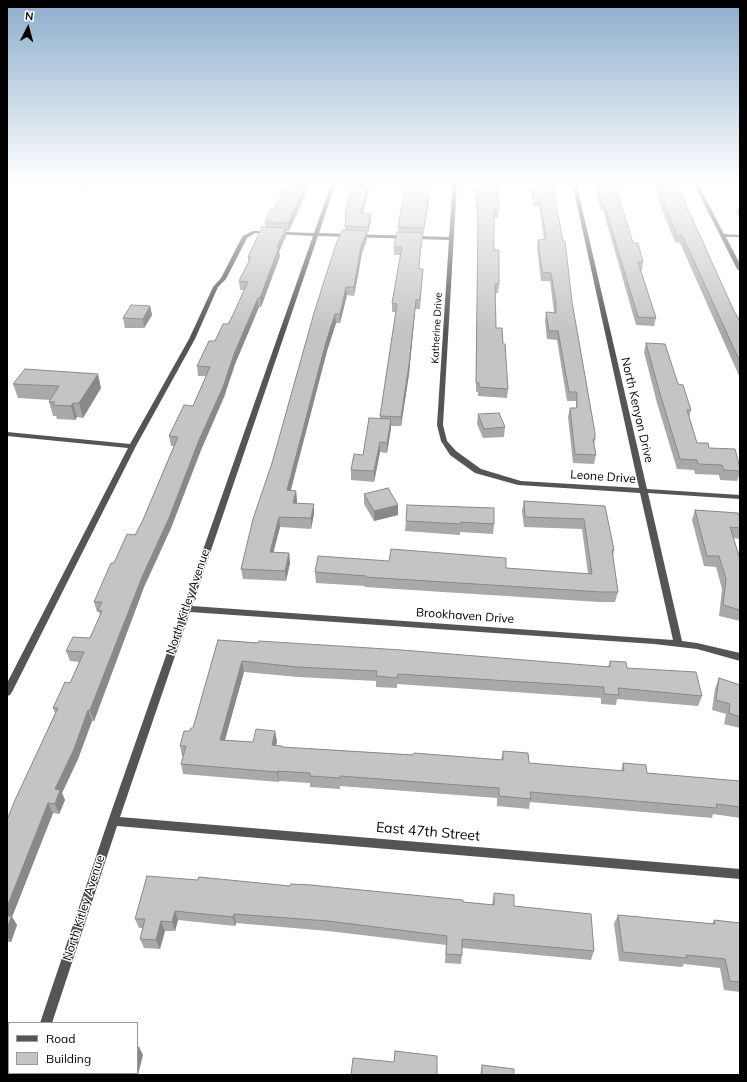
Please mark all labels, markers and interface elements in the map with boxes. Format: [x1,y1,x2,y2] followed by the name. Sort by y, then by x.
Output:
[8,8,48,48] north arrow
[24,9,34,23] text: N
[429,292,445,364] street label: Katherine Drive
[618,356,656,464] street label: North Kenyon Drive
[570,468,636,486] street label: Leone Drive
[163,548,213,656] street label: North Kitley Avenue
[415,605,515,627] street label: Brookhaven Drive
[375,819,481,845] street label: East 47th Street
[60,853,108,963] street label: North Kitley Avenue
[8,1022,138,1074] legend
[46,1031,75,1046] text: Road
[46,1051,91,1066] text: Building

